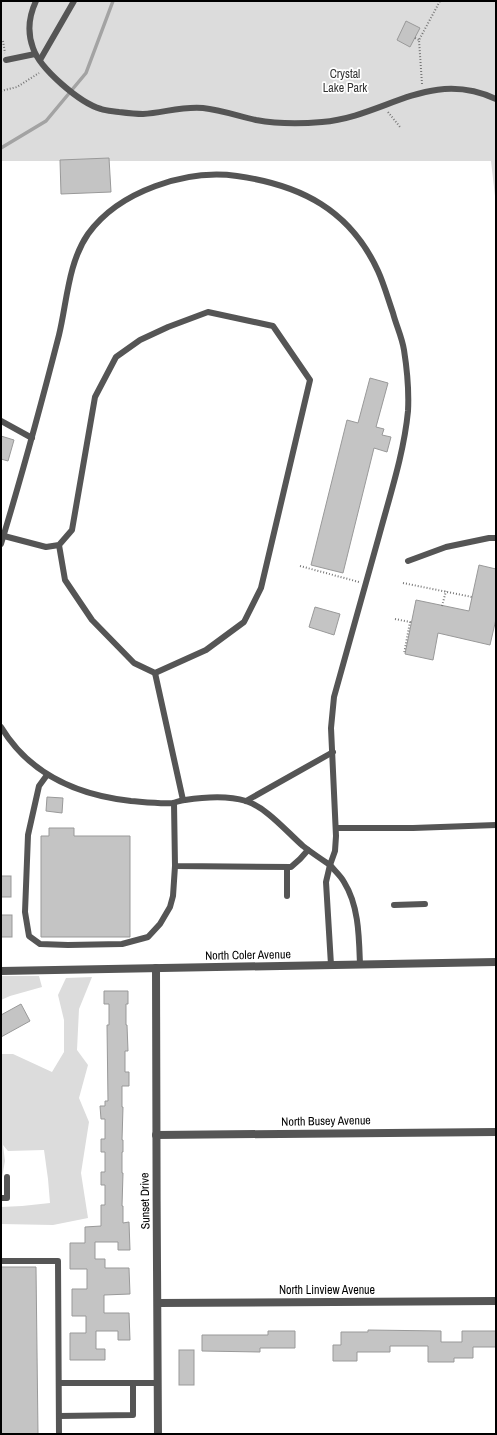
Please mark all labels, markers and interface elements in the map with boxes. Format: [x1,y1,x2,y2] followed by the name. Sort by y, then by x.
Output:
[323,66,367,96] park label: Crystal Lake Park
[205,946,291,964] street label: North Coler Avenue
[281,1112,371,1130] street label: North Busey Avenue
[137,1172,153,1230] street label: Sunset Drive
[279,1282,375,1298] street label: North Linview Avenue

